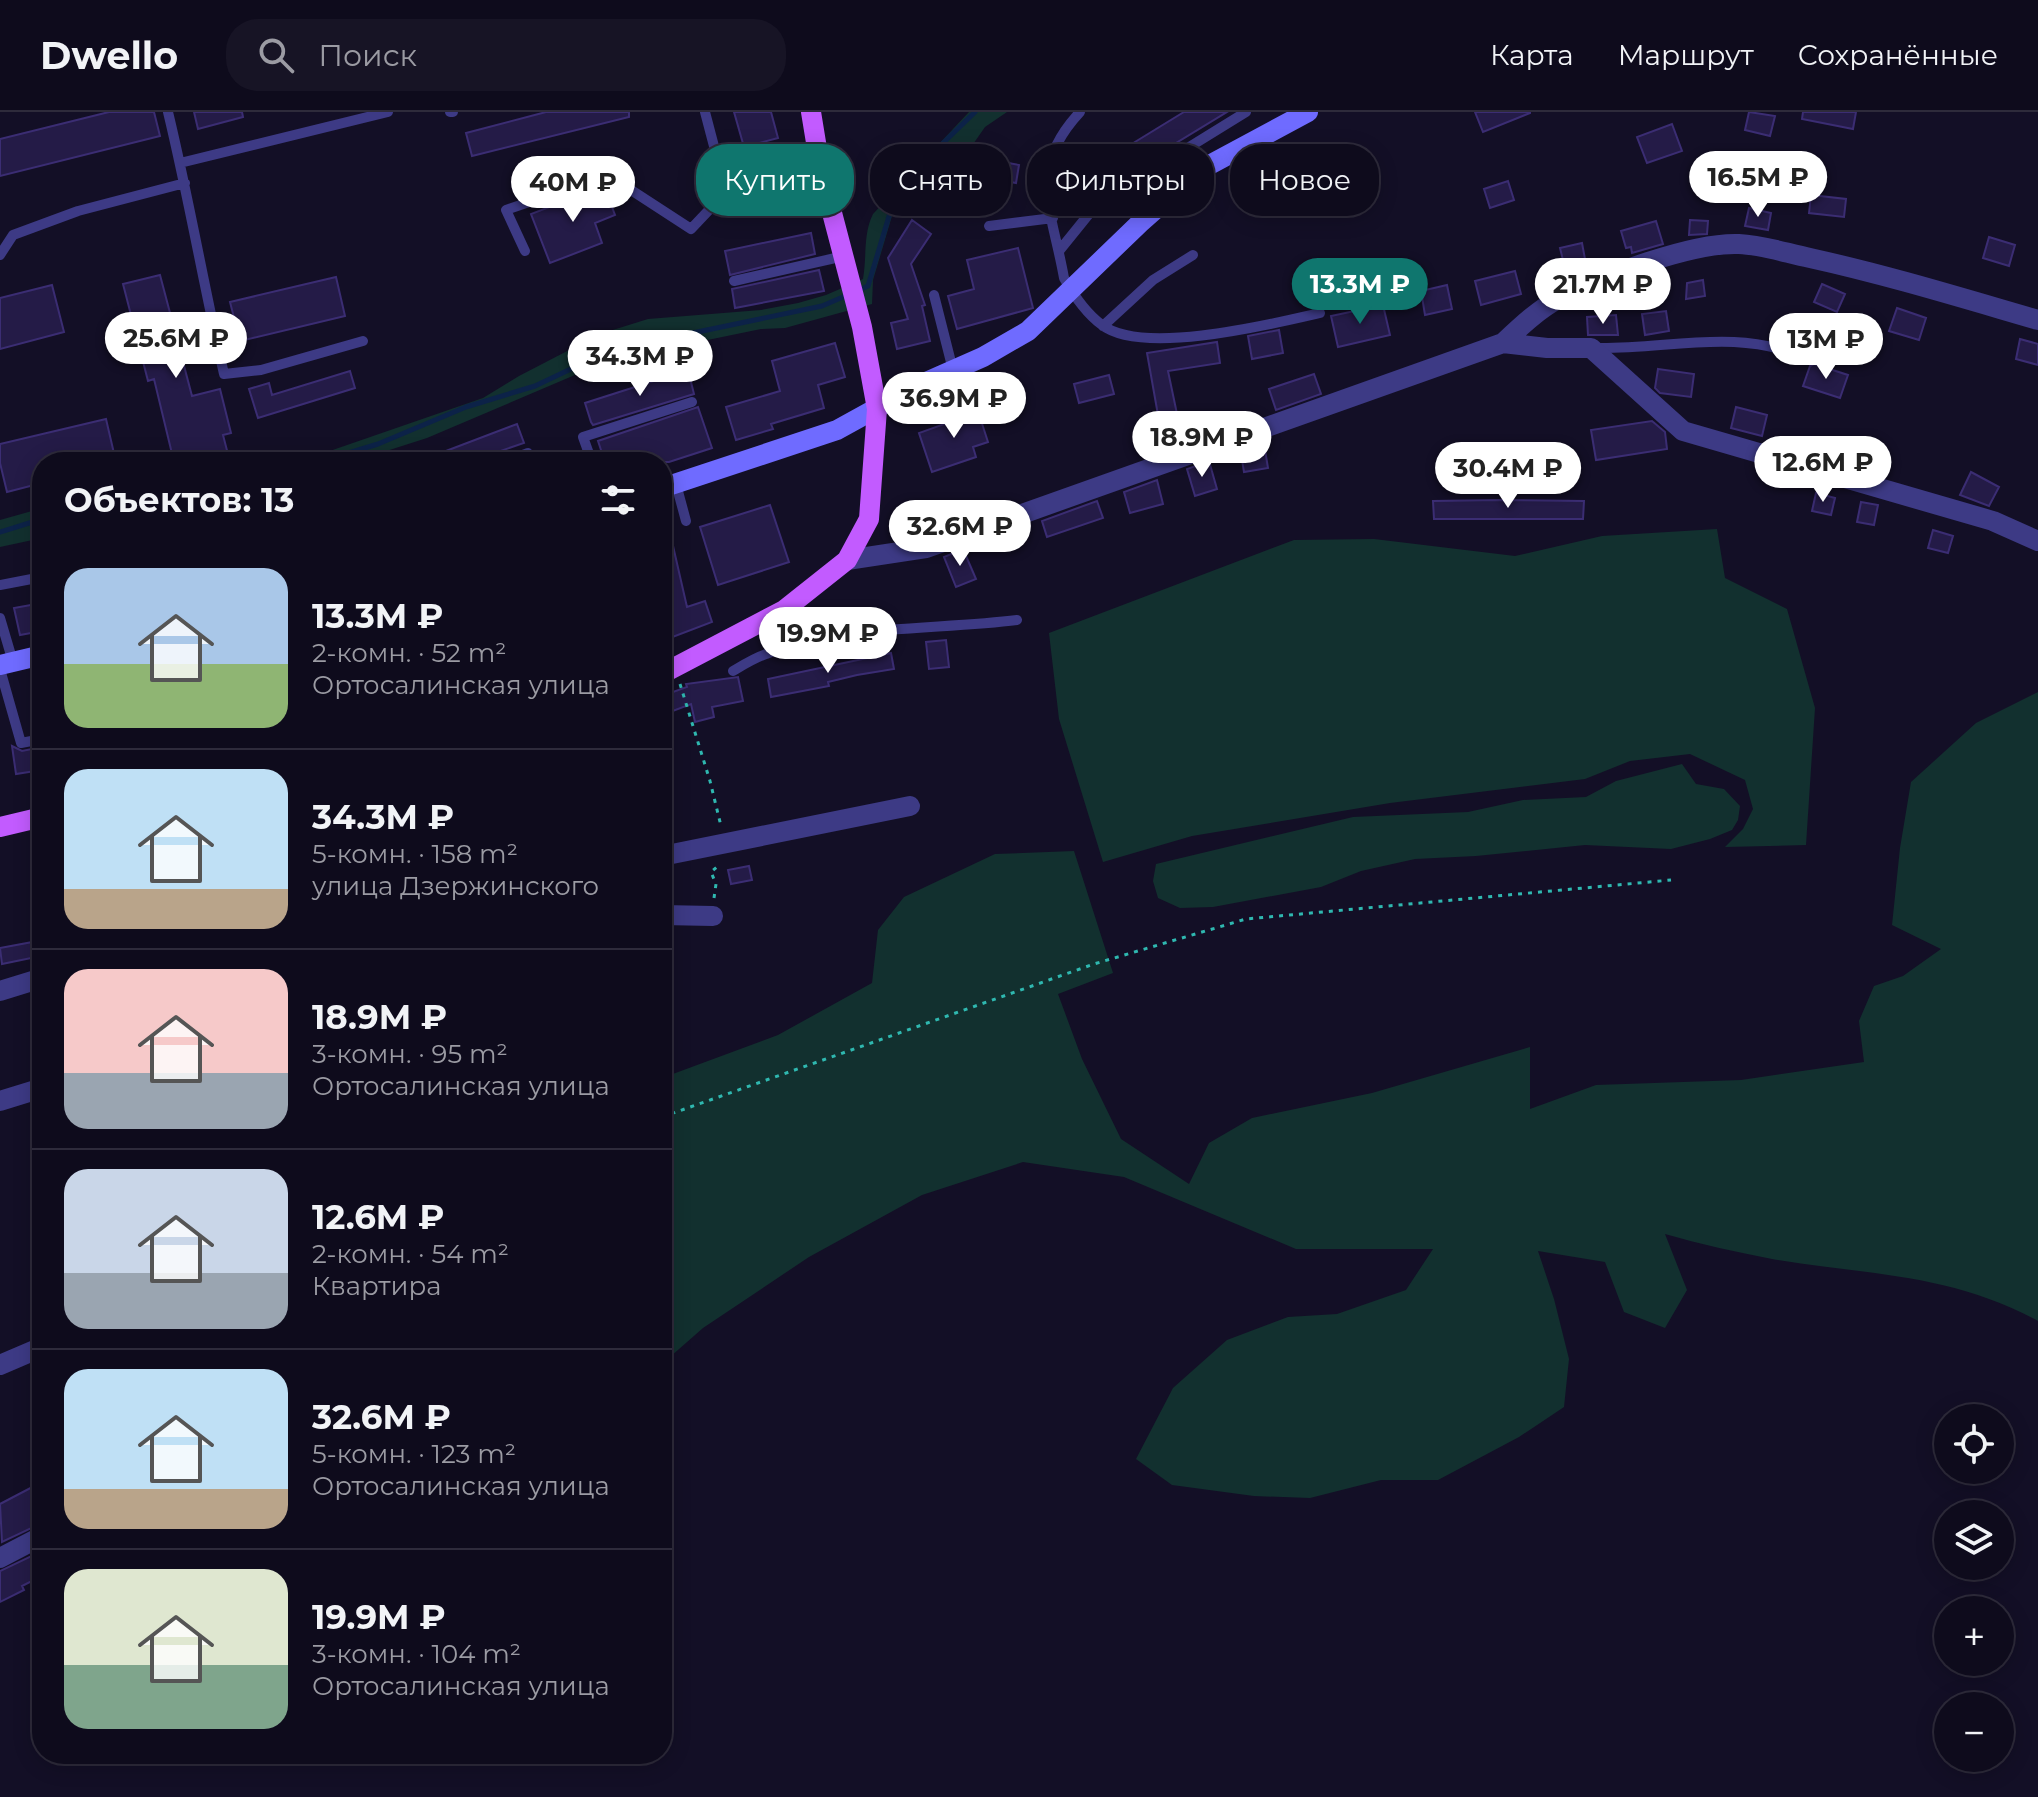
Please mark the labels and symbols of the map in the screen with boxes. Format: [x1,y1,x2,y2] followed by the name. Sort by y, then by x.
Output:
[1684,151,1832,219] pin: 16.5M ₽
[517,156,629,224] pin: 40M ₽
[1286,258,1434,326] pin: 13.3M ₽
[1529,258,1677,326] pin: 21.7M ₽
[102,312,250,380] pin: 25.6M ₽
[1770,313,1882,381] pin: 13M ₽
[566,330,714,398] pin: 34.3M ₽
[880,372,1028,440] pin: 36.9M ₽
[1128,411,1276,479] pin: 18.9M ₽
[1749,436,1897,504] pin: 12.6M ₽
[1434,442,1582,510] pin: 30.4M ₽
[886,500,1034,568] pin: 32.6M ₽
[754,607,902,675] pin: 19.9M ₽

